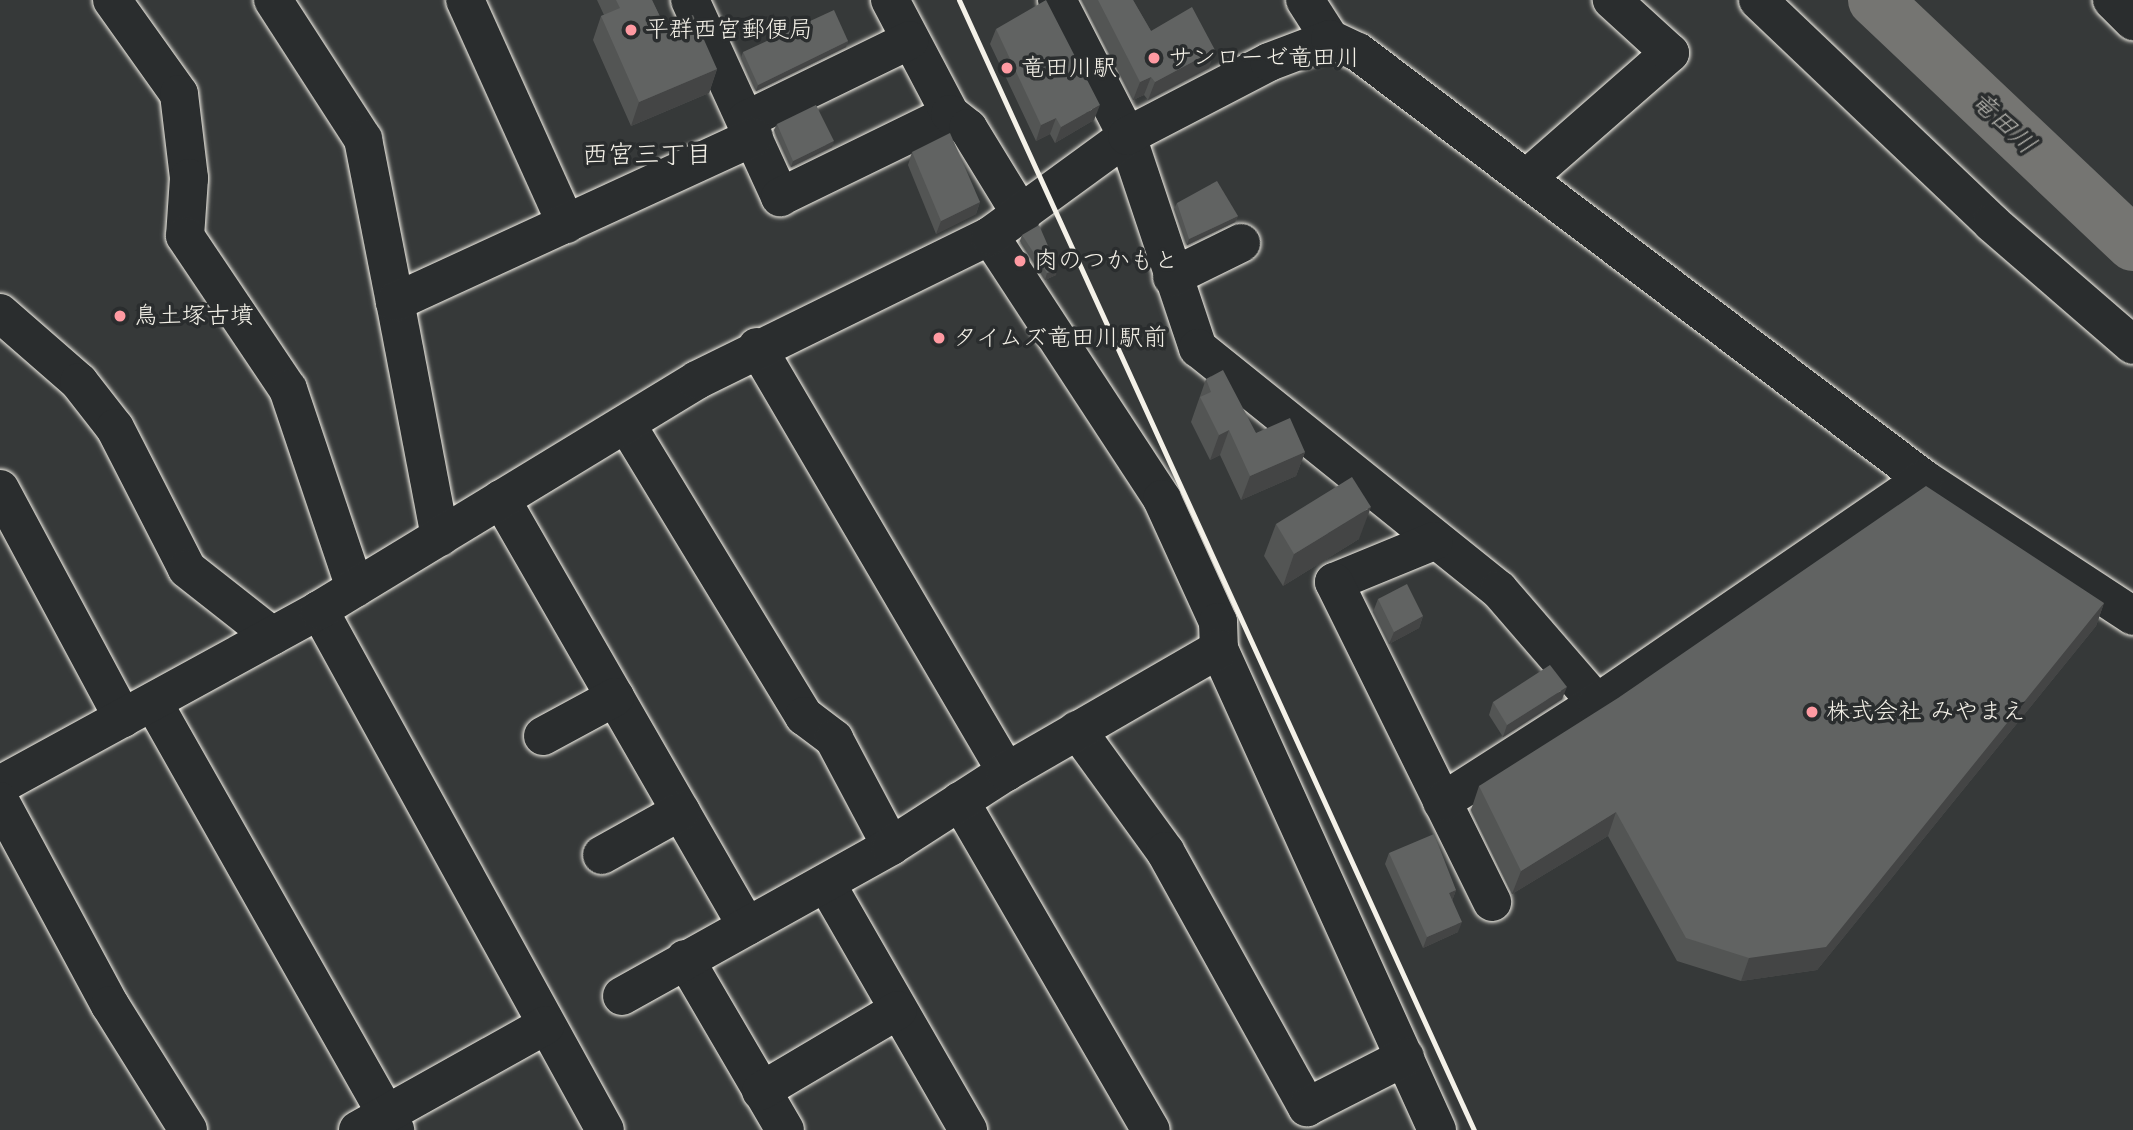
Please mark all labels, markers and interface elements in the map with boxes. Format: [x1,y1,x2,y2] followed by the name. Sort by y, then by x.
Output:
[645,16,813,44] place label: 平群西宮郵便局
[623,22,639,38] marker: 平群西宮郵便局
[1168,44,1360,72] place label: サンローゼ竜田川
[1146,50,1162,66] marker: サンローゼ竜田川
[1021,54,1117,82] place label: 竜田川駅
[999,60,1015,76] marker: 竜田川駅
[1965,84,2043,160] water label: 竜田川
[582,138,712,170] district label: 西宮三丁目
[1034,247,1178,275] place label: 肉のつかもと
[1012,253,1028,269] marker: 肉のつかもと
[134,302,254,330] place label: 鳥土塚古墳
[112,308,128,324] marker: 鳥土塚古墳
[953,324,1169,352] place label: タイムズ竜田川駅前
[931,330,947,346] marker: タイムズ竜田川駅前
[1826,698,2026,726] place label: 株式会社 みやまえ
[1804,704,1820,720] marker: 株式会社 みやまえ

